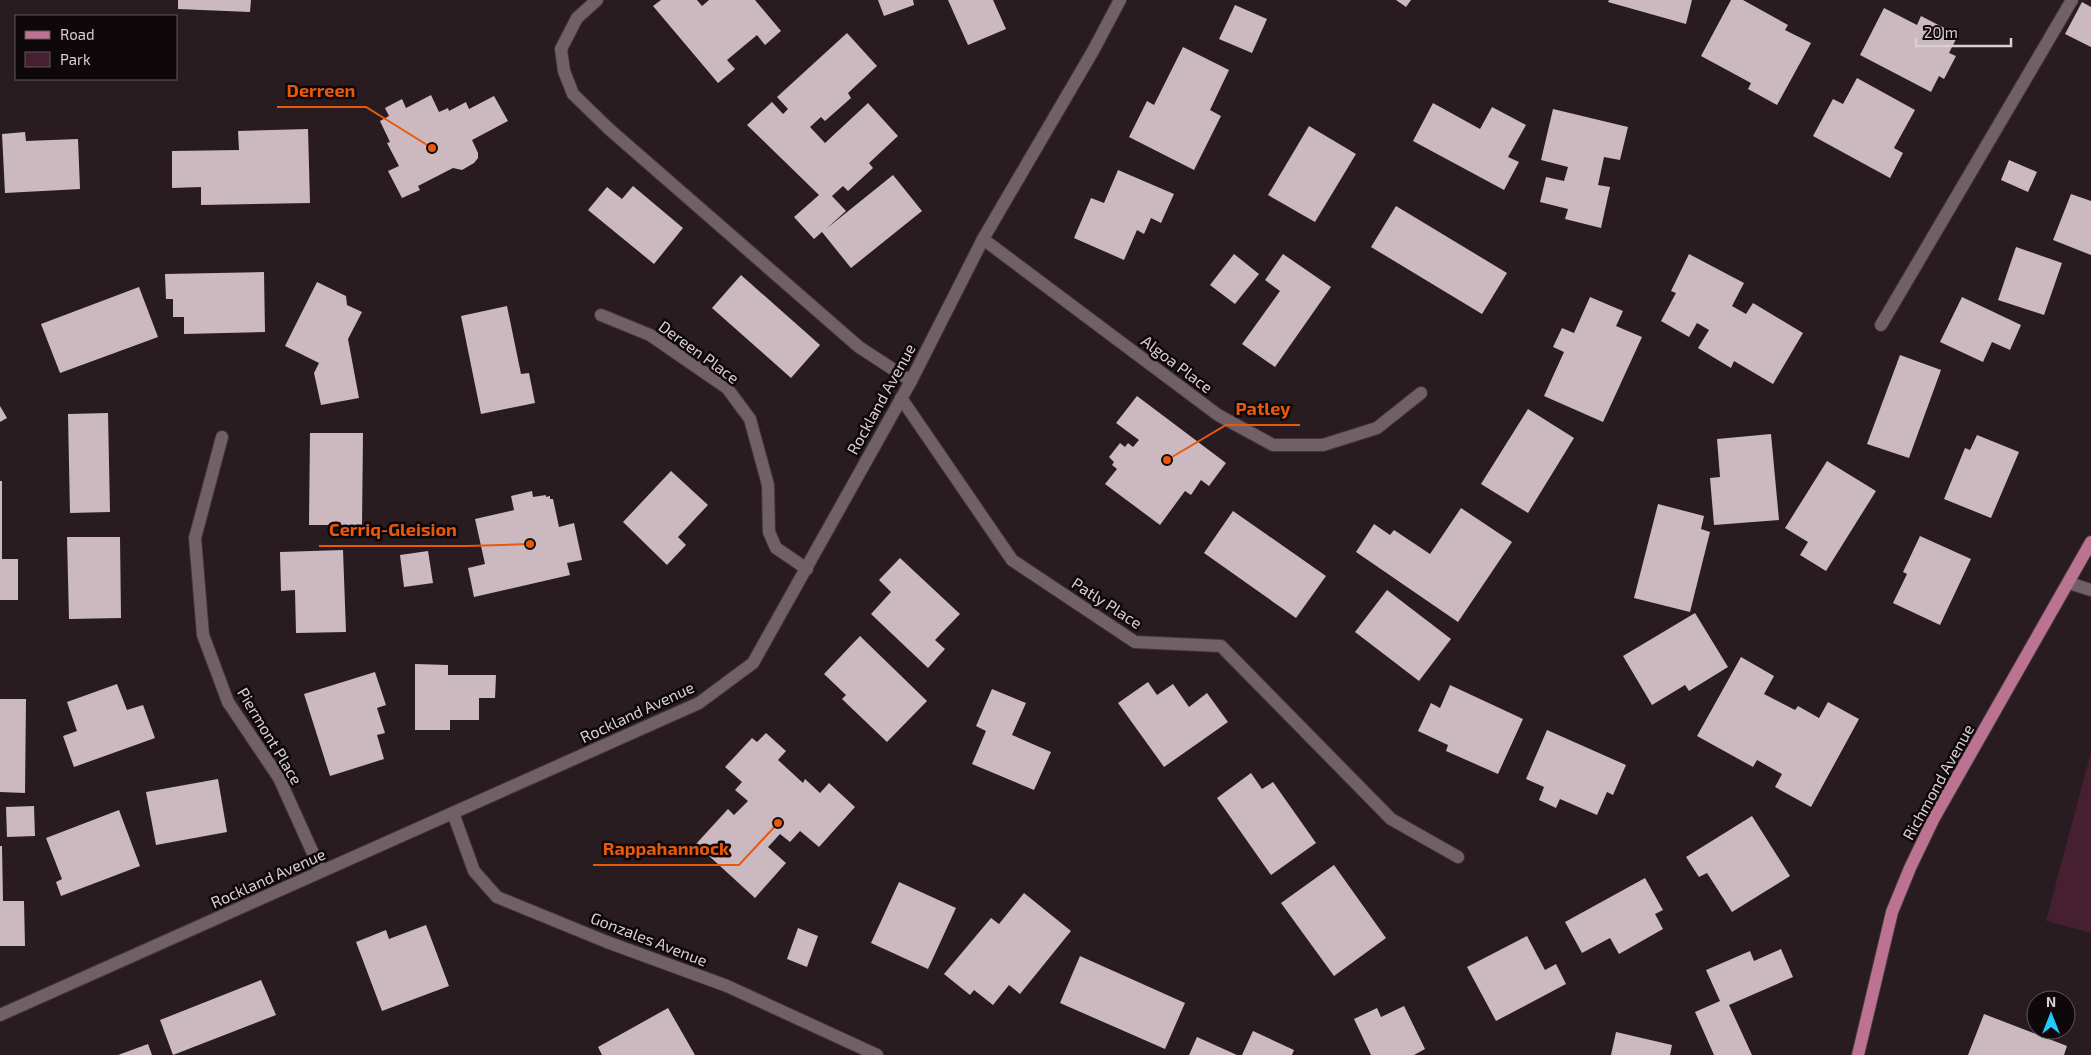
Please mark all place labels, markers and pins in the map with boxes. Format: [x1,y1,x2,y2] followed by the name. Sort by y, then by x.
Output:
[277,74,366,107] callout: Derreen
[1226,392,1300,425] callout: Patley
[319,513,467,546] callout: Cerriq-Gleision
[593,832,739,865] callout: Rappahannock

